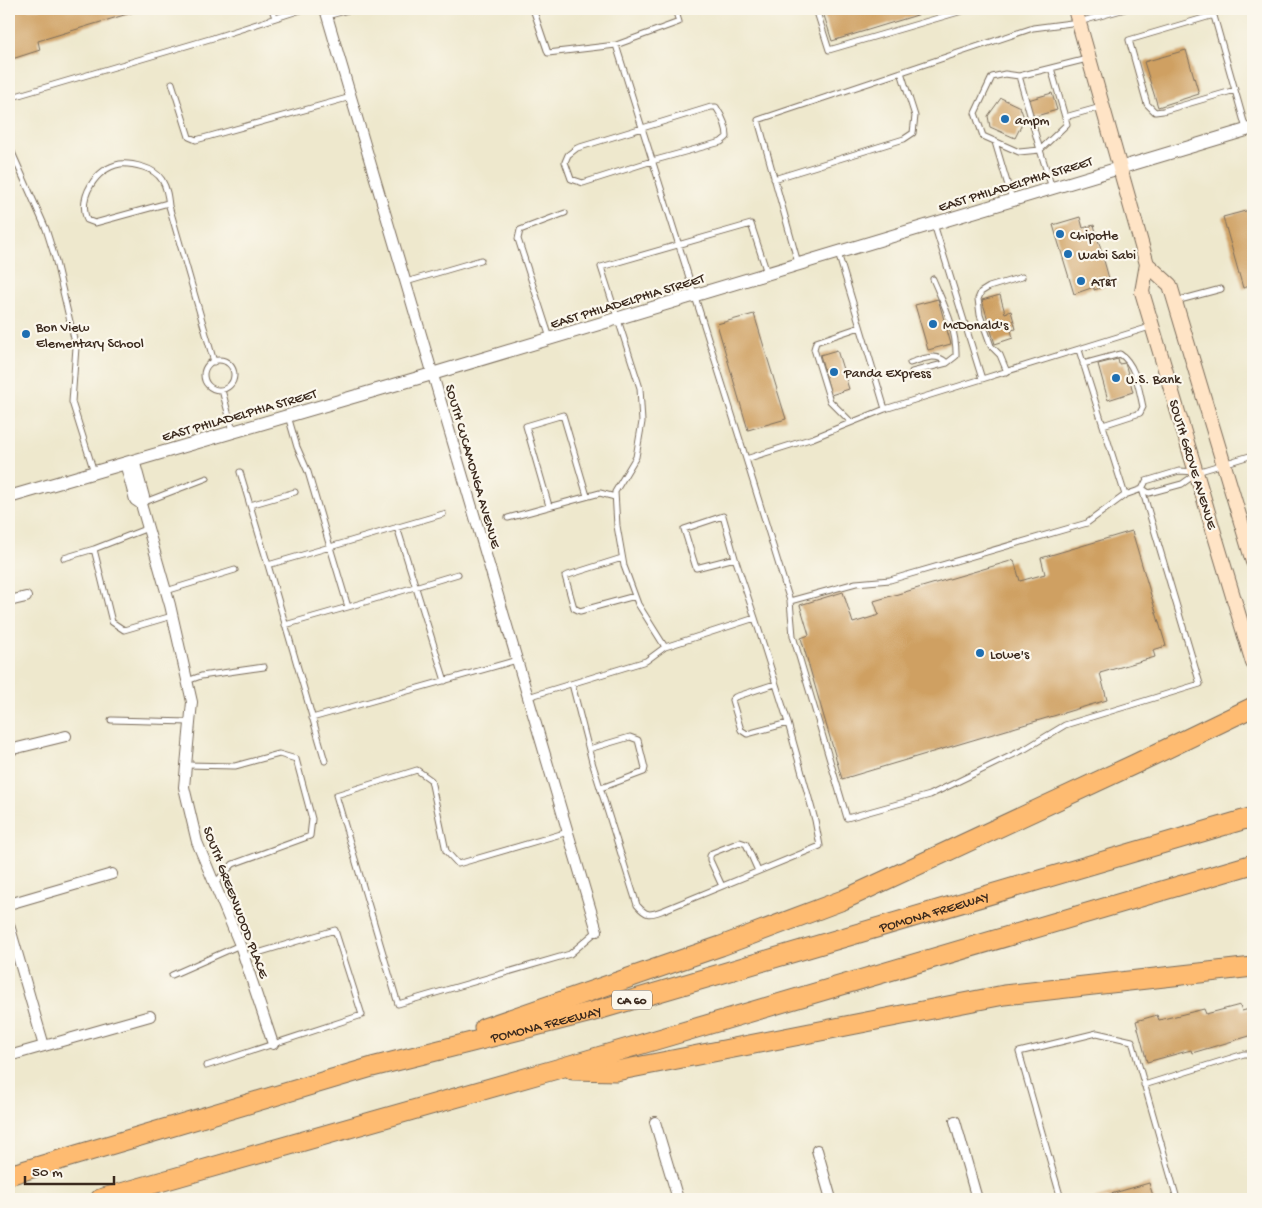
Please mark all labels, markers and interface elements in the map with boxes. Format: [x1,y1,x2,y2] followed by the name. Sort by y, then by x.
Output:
[999,113,1011,125] marker: ampm
[1015,113,1050,130] place label: ampm
[937,154,1095,217] street label: EAST PHILADELPHIA STREET
[1054,228,1066,240] marker: Chipotle
[1070,228,1119,245] place label: Chipotle
[1062,248,1074,260] marker: Wabi Sabi
[1078,248,1136,265] place label: Wabi Sabi
[549,271,707,334] street label: EAST PHILADELPHIA STREET
[1075,275,1087,287] marker: AT&T
[1091,275,1117,292] place label: AT&T
[927,318,939,330] marker: McDonald's
[943,318,1009,335] place label: McDonald's
[35,320,144,353] place label: Bon View Elementary School
[20,328,32,340] marker: Bon View Elementary School
[828,366,840,378] marker: Panda Express
[843,366,932,383] place label: Panda Express
[1110,372,1122,384] marker: U.S. Bank
[1126,372,1182,389] place label: U.S. Bank
[440,383,503,552] street label: SOUTH CUCAMONGA AVENUE
[160,386,320,447] street label: EAST PHILADELPHIA STREET
[1164,398,1220,533] street label: SOUTH GROVE AVENUE
[974,647,986,659] marker: Lowe's
[990,647,1030,664] place label: Lowe's
[198,825,272,982] street label: SOUTH GREENWOOD PLACE
[877,889,992,938] street label: POMONA FREEWAY
[612,990,652,1010] road number: CA 60
[488,1003,604,1048] street label: POMONA FREEWAY
[25,1153,114,1185] scale bar
[32,1164,63,1182] text: 50 m

